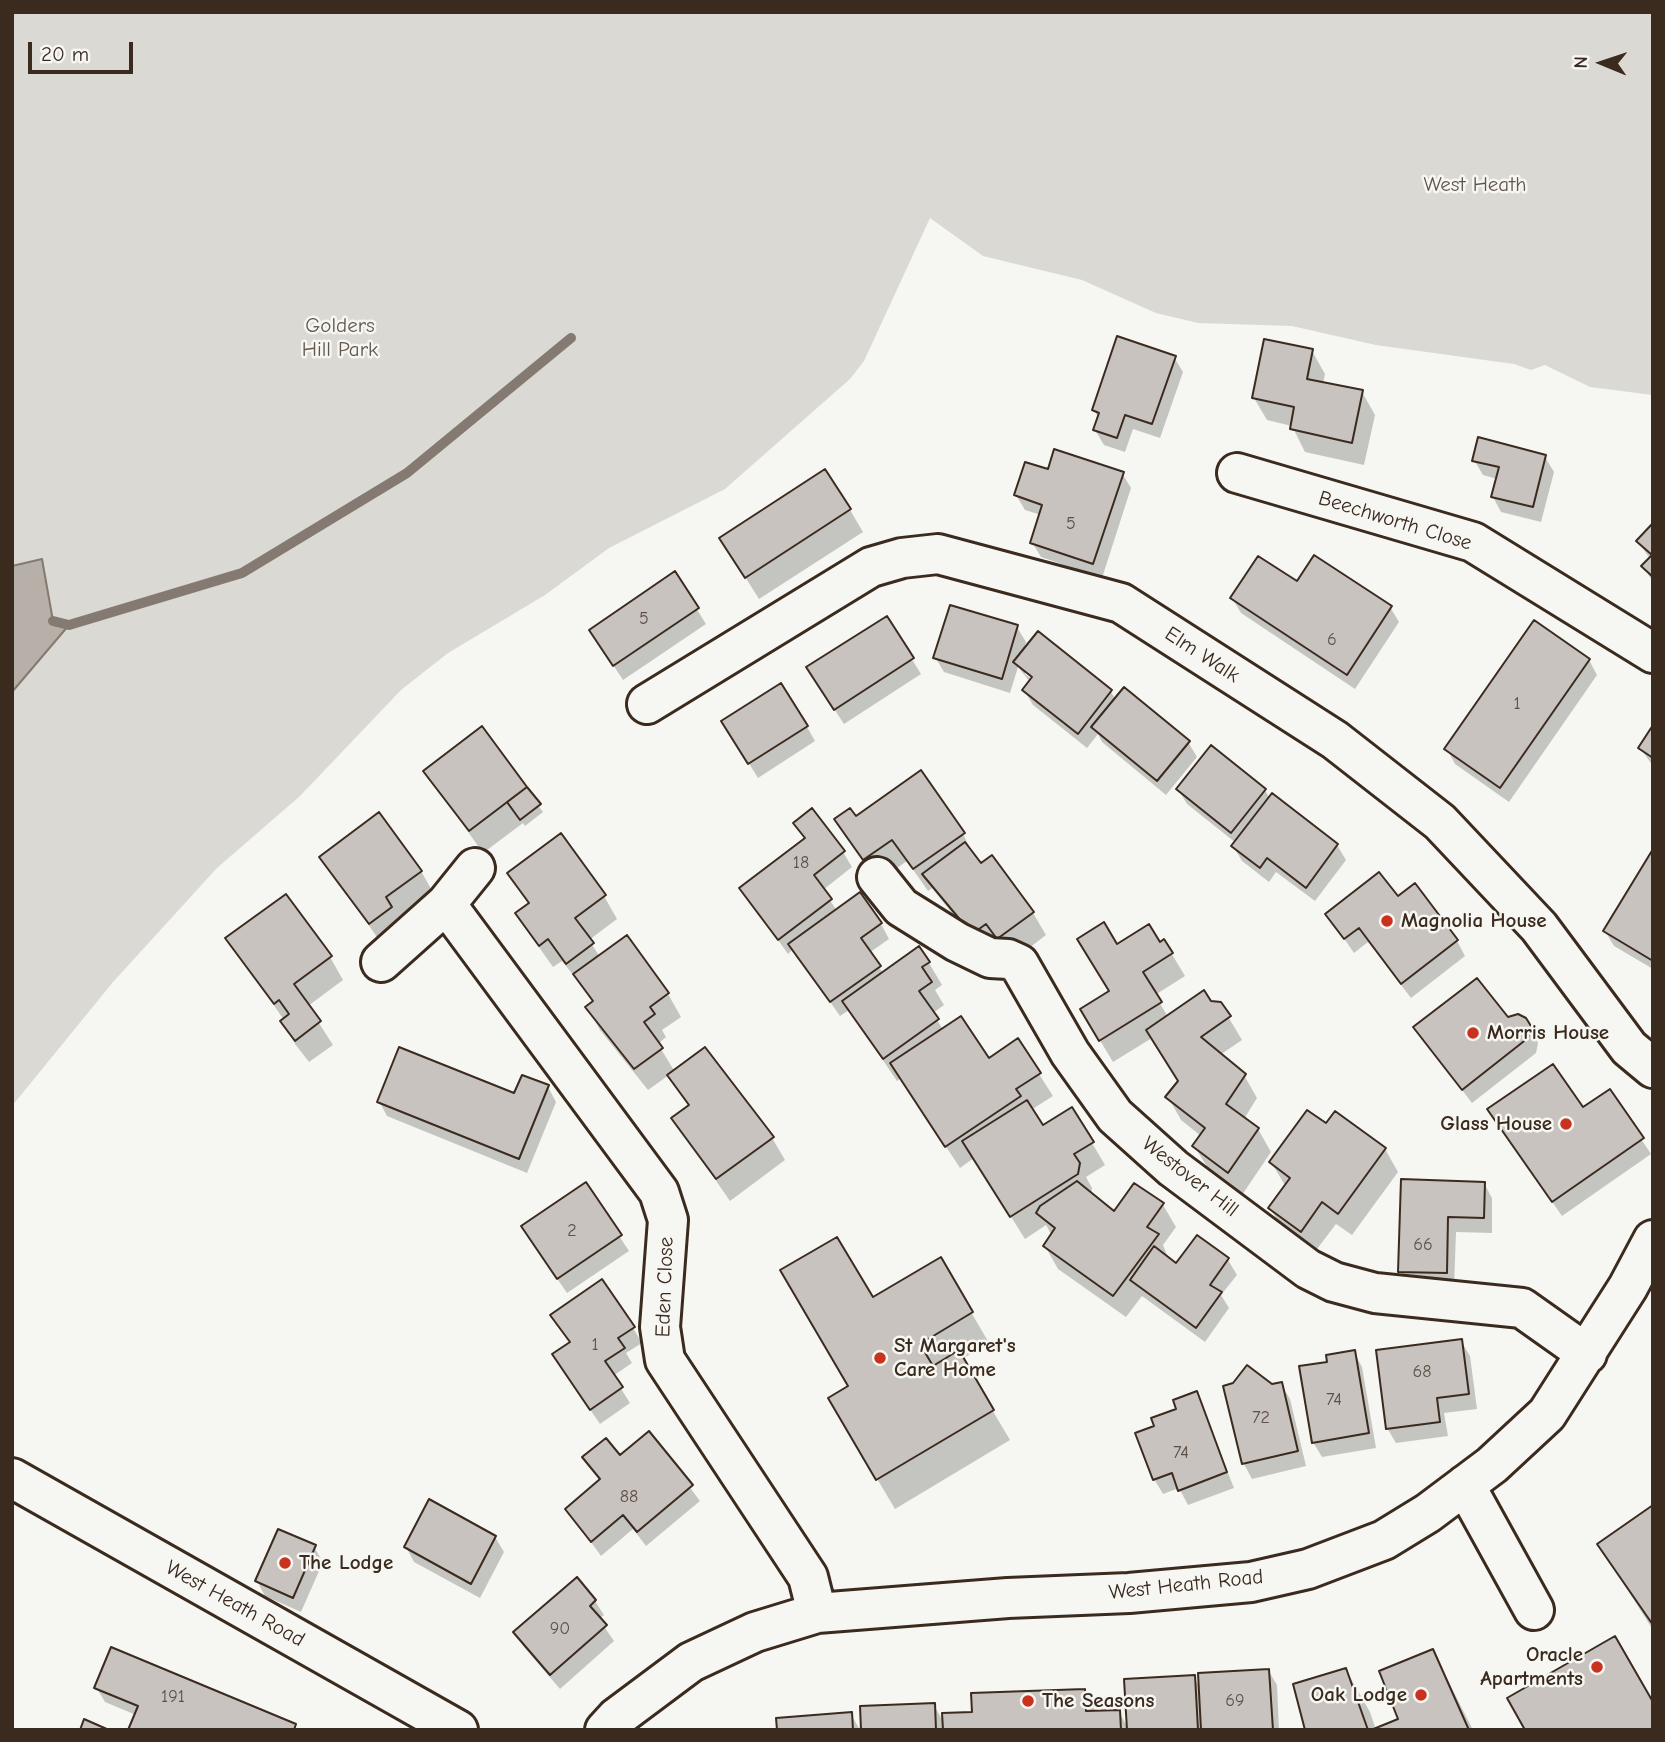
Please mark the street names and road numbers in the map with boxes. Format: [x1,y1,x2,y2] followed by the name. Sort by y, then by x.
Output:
[1315,486,1475,556] street label: Beechworth Close
[1160,622,1244,688] street label: Elm Walk
[1137,1131,1243,1223] street label: Westover Hill
[651,1236,679,1338] street label: Eden Close
[161,1555,309,1653] street label: West Heath Road
[1108,1564,1264,1606] street label: West Heath Road

